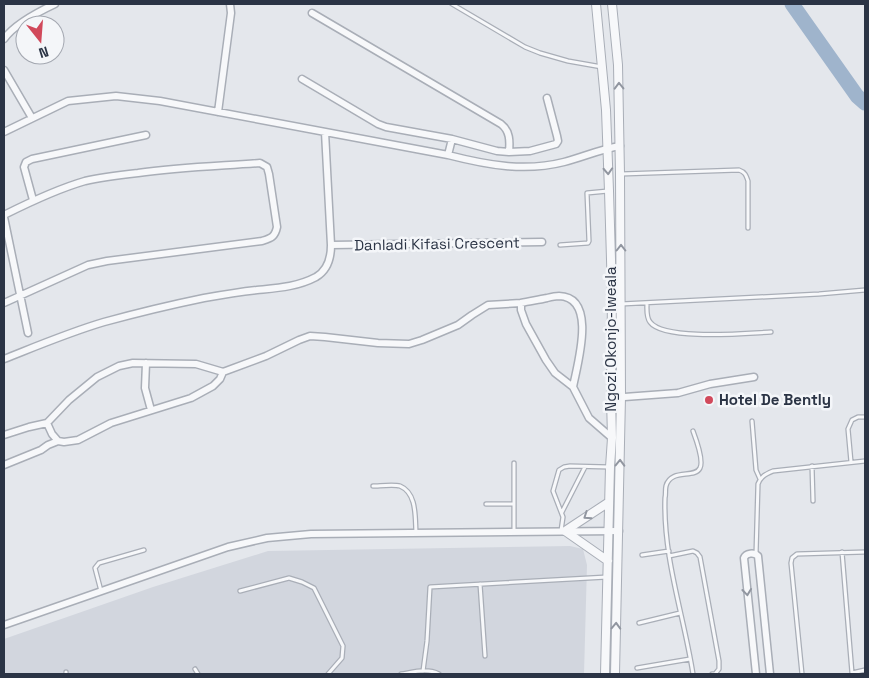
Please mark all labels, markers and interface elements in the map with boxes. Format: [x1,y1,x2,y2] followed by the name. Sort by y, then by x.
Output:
[15,15,65,65] north arrow
[37,42,51,62] text: N
[614,81,624,89] one-way arrow
[603,168,614,176] one-way arrow
[354,233,520,254] street label: Danladi Kifasi Crescent
[616,244,626,252] one-way arrow
[601,266,620,412] street label: Ngozi Okonjo-Iweala
[719,390,831,409] place label: Hotel De Bently
[703,394,715,406] marker: Hotel De Bently
[615,459,625,466] one-way arrow
[583,510,593,519] one-way arrow
[741,588,752,596] one-way arrow
[611,621,622,629] one-way arrow

